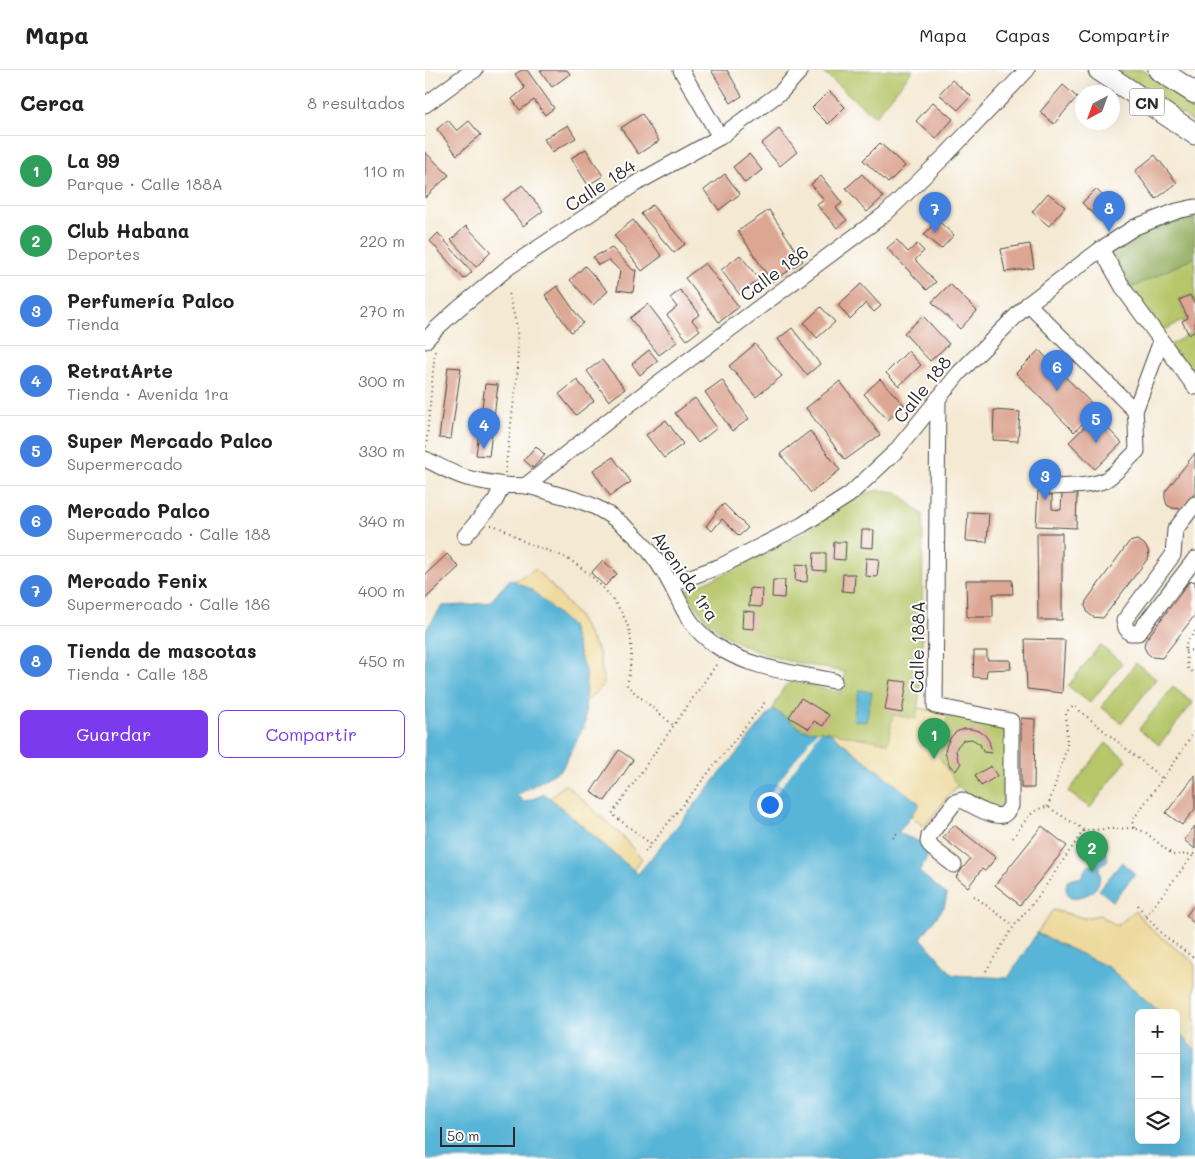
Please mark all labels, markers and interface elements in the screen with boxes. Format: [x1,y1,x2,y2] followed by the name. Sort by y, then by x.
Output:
[25,19,89,50] text: Mapa
[919,23,967,47] text: Mapa
[995,23,1050,47] text: Capas
[1078,23,1170,47] text: Compartir
[1075,85,1120,130] north arrow
[1129,88,1165,116] road number: CN
[20,89,85,116] text: Cerca
[307,92,405,113] text: 8 resultados
[67,148,119,173] text: La 99
[560,153,640,217] street label: Calle 184
[32,160,40,181] text: 1
[363,160,405,181] text: 110 m
[67,173,223,194] text: Parque · Calle 188A
[1093,191,1125,232] pin: 8
[919,192,951,233] pin: 7
[67,218,189,243] text: Club Habana
[32,230,40,251] text: 2
[359,230,405,251] text: 220 m
[735,239,813,307] street label: Calle 186
[67,243,140,264] text: Deportes
[67,288,234,313] text: Perfumería Palco
[31,300,41,321] text: 3
[359,300,405,321] text: 270 m
[67,313,120,334] text: Tienda
[888,350,957,428] street label: Calle 188
[1041,350,1073,391] pin: 6
[67,358,173,383] text: RetratArte
[31,370,41,391] text: 4
[358,370,405,391] text: 300 m
[67,383,229,404] text: Tienda · Avenida 1ra
[1080,402,1112,443] pin: 5
[468,408,500,449] pin: 4
[67,428,273,453] text: Super Mercado Palco
[31,440,41,461] text: 5
[359,440,405,461] text: 330 m
[67,453,182,474] text: Supermercado
[1029,459,1061,500] pin: 3
[67,498,210,523] text: Mercado Palco
[31,510,41,531] text: 6
[358,510,405,531] text: 340 m
[67,523,270,544] text: Supermercado · Calle 188
[647,526,725,626] street label: Avenida 1ra
[67,568,208,593] text: Mercado Fenix
[32,580,40,601] text: 7
[358,580,405,601] text: 400 m
[67,593,270,614] text: Supermercado · Calle 186
[904,601,930,693] street label: Calle 188A
[67,638,257,663] text: Tienda de mascotas
[31,650,41,671] text: 8
[359,650,405,671] text: 450 m
[67,663,208,684] text: Tienda · Calle 188
[20,710,208,758] button: Guardar
[218,710,405,758] button: Compartir
[918,718,950,759] pin: 1
[757,792,783,818] your location
[1076,831,1108,872] pin: 2
[1135,1009,1180,1144] map controls
[1135,1009,1180,1054] button: +
[1135,1054,1180,1099] button: −
[1135,1099,1180,1144] button: layers
[440,1124,515,1147] scale bar
[447,1126,479,1145] text: 50 m

